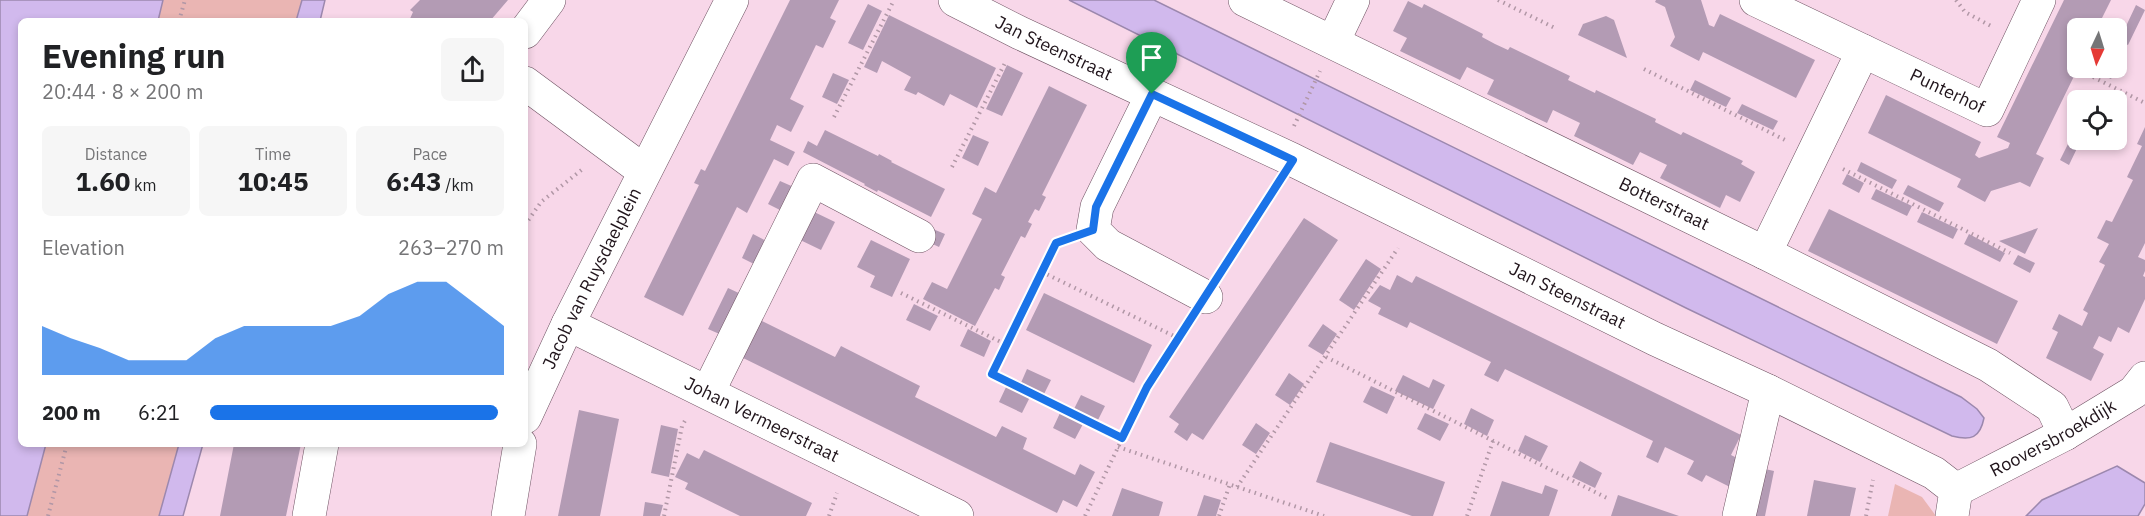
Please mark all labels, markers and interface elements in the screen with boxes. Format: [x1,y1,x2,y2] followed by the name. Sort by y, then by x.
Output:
[991,10,1116,85] street label: Jan Steenstraat
[2067,18,2127,78] north arrow
[2067,18,2127,150] map controls
[1126,32,1177,94] pin
[42,34,226,77] text: Evening run
[441,38,504,101] button: share
[1135,41,1168,74] icon: arrive
[1906,63,1989,118] street label: Punterhof
[42,78,203,105] text: 20:44 · 8 × 200 m
[2067,90,2127,150] button: locate
[85,144,147,164] text: Distance
[255,144,291,164] text: Time
[413,144,447,164] text: Pace
[75,164,130,198] text: 1.60
[238,164,308,198] text: 10:45
[386,164,442,198] text: 6:43
[1615,172,1713,235] street label: Botterstraat
[130,175,157,195] text: km
[442,175,474,195] text: /km
[537,184,646,372] street label: Jacob van Ruysdaelplein
[42,234,125,261] text: Elevation
[398,234,504,261] text: 263–270 m
[1505,257,1630,334] street label: Jan Steenstraat
[681,371,843,467] street label: Johan Vermeerstraat
[1986,394,2120,482] street label: Rooversbroekdijk
[42,399,101,426] text: 200 m
[138,399,180,426] text: 6:21

